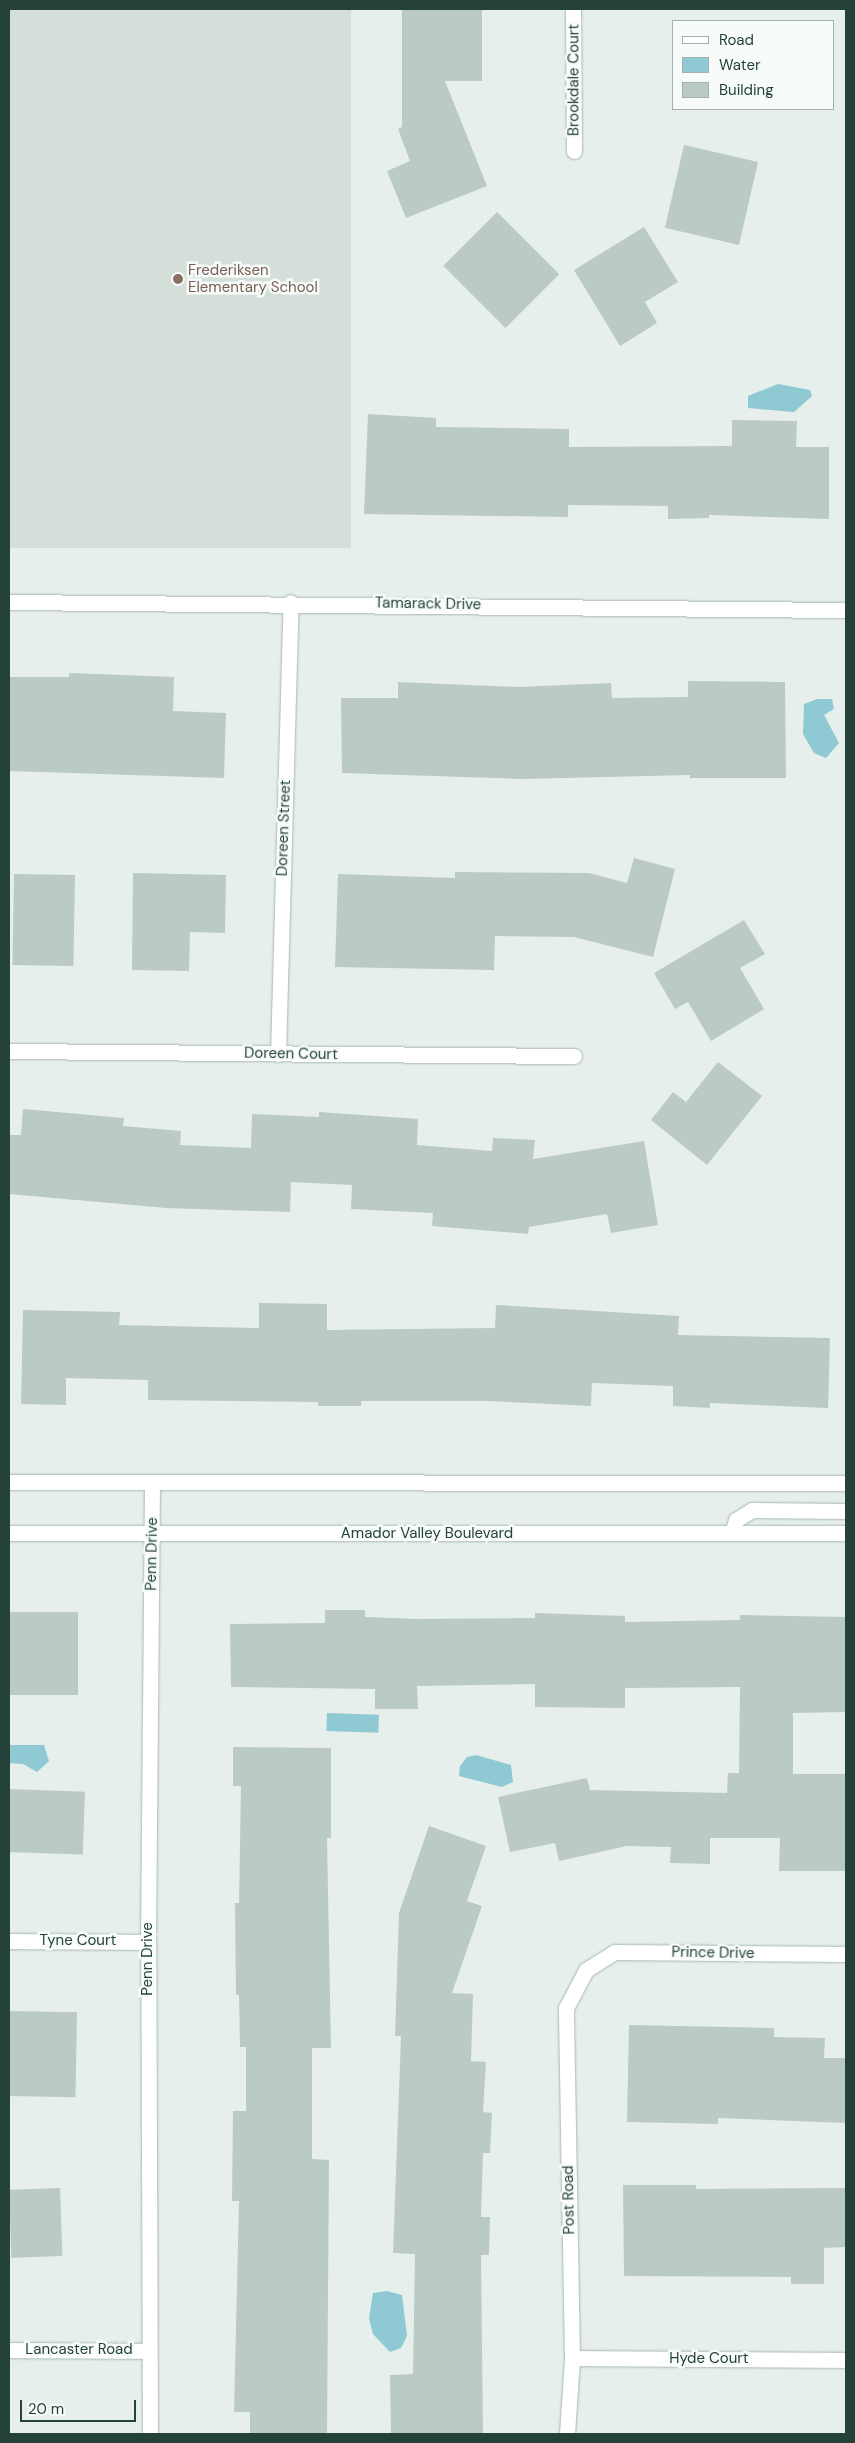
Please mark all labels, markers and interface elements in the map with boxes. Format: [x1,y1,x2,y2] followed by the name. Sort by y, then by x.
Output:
[672,20,835,110] legend
[565,24,583,136] street label: Brookdale Court
[719,30,754,50] text: Road
[719,55,760,75] text: Water
[719,80,774,100] text: Building
[188,261,318,296] place label: Frederiksen Elementary School
[172,273,184,285] marker: Frederiksen Elementary School
[375,594,481,614] street label: Tamarack Drive
[273,779,295,877] street label: Doreen Street
[244,1044,338,1064] street label: Doreen Court
[142,1517,162,1591] street label: Penn Drive
[341,1525,513,1543] street label: Amador Valley Boulevard
[139,1922,157,1996] street label: Penn Drive
[40,1932,116,1950] street label: Tyne Court
[671,1943,755,1963] street label: Prince Drive
[559,2165,579,2235] street label: Post Road
[25,2341,133,2359] street label: Lancaster Road
[669,2350,749,2368] street label: Hyde Court
[22,2390,139,2422] scale bar
[28,2399,64,2419] text: 20 m

